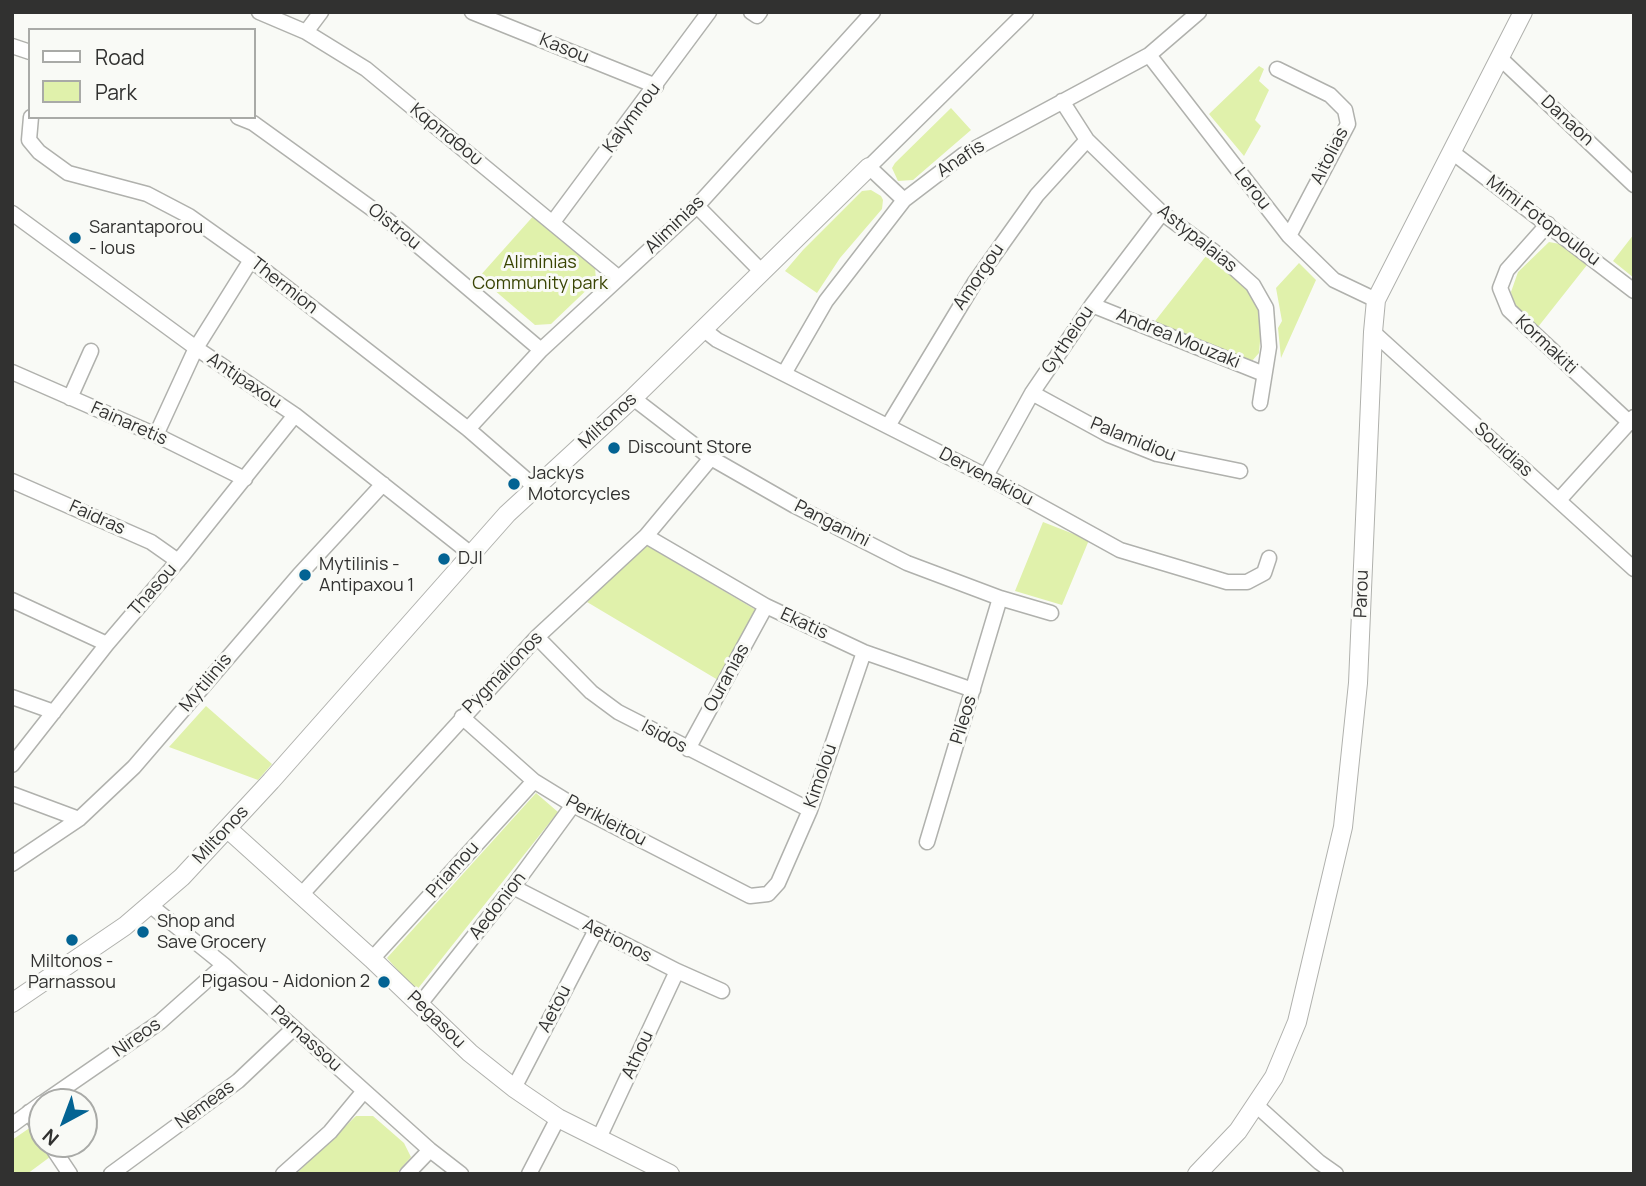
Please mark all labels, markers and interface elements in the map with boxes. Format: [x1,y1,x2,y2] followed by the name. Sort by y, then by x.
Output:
[28,28,256,119] legend
[536,29,592,69] street label: Kasou
[95,43,145,71] text: Road
[95,78,137,106] text: Park
[599,79,665,157] street label: Kalymnou
[1536,91,1598,151] street label: Danaon
[405,99,487,171] street label: Καρπαθου
[1307,124,1353,188] street label: Aitolias
[933,136,989,182] street label: Anafis
[1229,164,1275,214] street label: Lerou
[1482,171,1604,271] street label: Mimi Fotopoulou
[641,192,709,258] street label: Aliminias
[363,199,425,255] street label: Oistrou
[1153,200,1241,278] street label: Astypalaias
[89,217,203,260] place label: Sarantaporou - Ious
[67,230,83,246] marker: Sarantaporou - Ious
[949,240,1009,314] street label: Amorgou
[472,252,608,294] park label: Aliminias Community park
[246,253,322,319] street label: Thermion
[1038,302,1098,378] street label: Gytheiou
[1113,304,1243,374] street label: Andrea Mouzaki
[1511,311,1581,379] street label: Kormakiti
[203,348,285,414] street label: Antipaxou
[574,389,642,453] street label: Miltonos
[87,398,171,450] street label: Fainaretis
[1087,413,1179,467] street label: Palamidiou
[1469,418,1537,482] street label: Souidias
[628,437,752,459] place label: Discount Store
[606,440,622,456] marker: Discount Store
[935,443,1037,511] street label: Dervenakiou
[528,463,630,505] place label: Jackys Motorcycles
[506,476,522,492] marker: Jackys Motorcycles
[66,496,128,540] street label: Faidras
[791,496,873,552] street label: Panganini
[458,548,483,570] place label: DJI
[436,551,452,567] marker: DJI
[319,554,414,596] place label: Mytilinis - Antipaxou 1
[124,559,182,621] street label: Thasou
[297,567,313,583] marker: Mytilinis - Antipaxou 1
[1350,570,1374,618] street label: Parou
[777,604,831,644] street label: Ekatis
[459,627,547,719] street label: Pygmalionos
[700,640,754,716] street label: Ouranias
[175,649,237,717] street label: Mytilinis
[946,693,982,747] street label: Pileos
[638,716,690,758] street label: Isidos
[800,741,842,811] street label: Kimolou
[562,791,650,851] street label: Perikleitou
[189,801,253,869] street label: Miltonos
[422,837,484,903] street label: Priamou
[465,868,531,944] street label: Aedonion
[157,911,266,954] place label: Shop and Save Grocery
[579,914,655,968] street label: Aetionos
[135,924,151,940] marker: Shop and Save Grocery
[64,932,80,948] marker: Miltonos - Parnassou
[28,951,116,993] place label: Miltonos - Parnassou
[202,971,370,993] place label: Pigasou - Aidonion 2
[376,974,392,990] marker: Pigasou - Aidonion 2
[534,982,576,1036] street label: Aetou
[402,987,470,1053] street label: Pegasou
[266,1002,346,1076] street label: Parnassou
[109,1014,165,1062] street label: Nireos
[618,1028,658,1082] street label: Athou
[171,1076,239,1134] street label: Nemeas
[28,1088,98,1158] north arrow
[37,1123,64,1152] text: N

